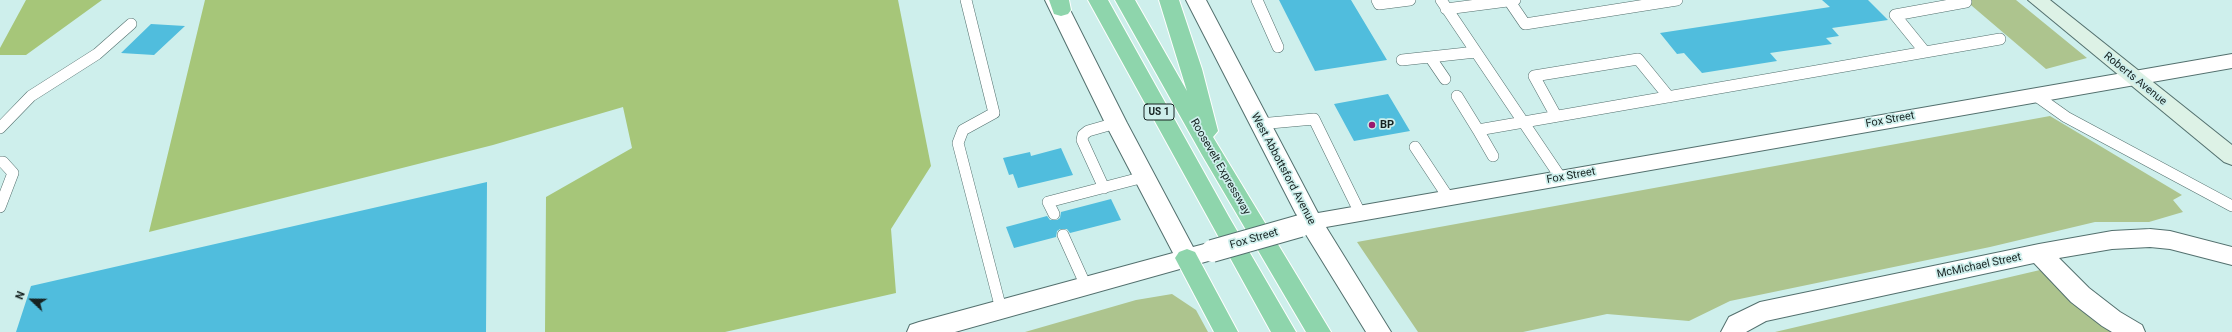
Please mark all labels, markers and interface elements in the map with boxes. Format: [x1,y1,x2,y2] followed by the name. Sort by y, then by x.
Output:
[2101,50,2169,108] street label: Roberts Avenue
[1144,104,1174,120] road number: US 1
[1865,109,1915,131] street label: Fox Street
[1248,111,1318,227] street label: West Abbottsford Avenue
[1187,117,1253,217] street label: Roosevelt Expressway
[1380,118,1394,132] place label: BP
[1367,120,1377,130] marker: BP
[1546,165,1596,187] street label: Fox Street
[1228,226,1280,252] street label: Fox Street
[1936,251,2022,281] street label: McMichael Street
[12,280,52,320] north arrow
[13,289,28,301] text: N

